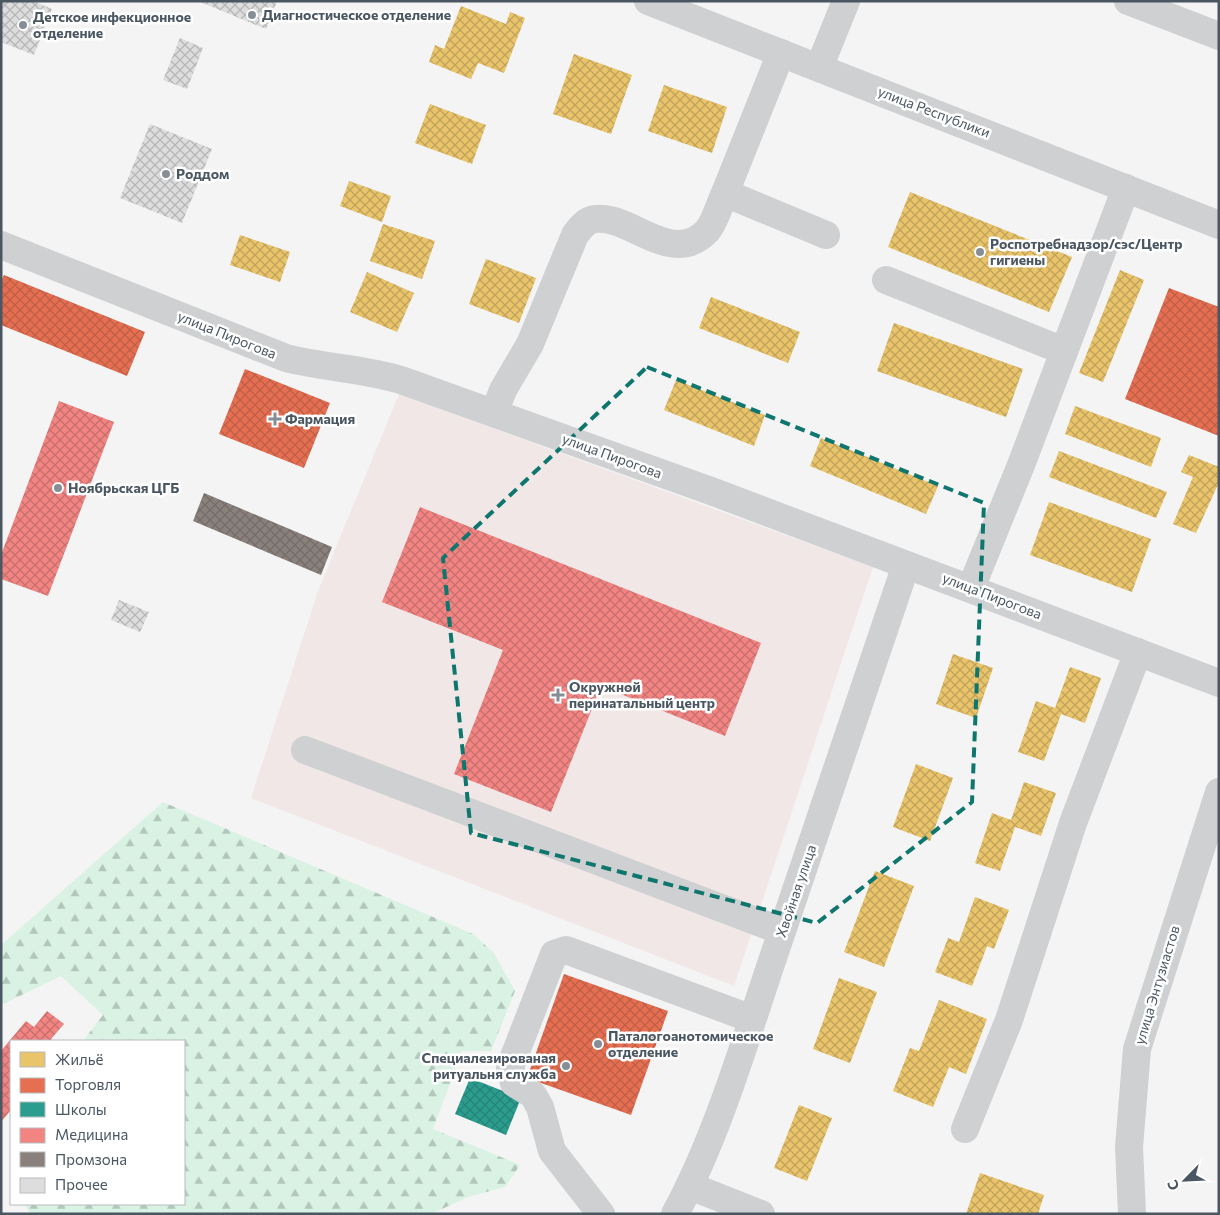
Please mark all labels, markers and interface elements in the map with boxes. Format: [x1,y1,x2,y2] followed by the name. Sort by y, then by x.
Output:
[262,6,451,23] place label: Диагностическое отделение
[33,8,191,41] place label: Детское инфекционное отделение
[246,9,258,21] marker: Диагностическое отделение
[17,19,29,31] marker: Детское инфекционное отделение
[876,82,993,141] street label: улица Республики
[176,165,229,182] place label: Роддом
[160,168,172,180] marker: Роддом
[990,235,1182,268] place label: Роспотребнадзор/сэс/Центр гигиены
[974,246,986,258] marker: Роспотребнадзор/сэс/Центр гигиены
[175,307,279,362] street label: улица Пирогова
[285,410,355,427] place label: Фармация
[269,413,281,425] marker: Фармация
[560,430,664,481] street label: улица Пирогова
[68,479,179,496] place label: Ноябрьская ЦГБ
[52,482,64,494] marker: Ноябрьская ЦГБ
[940,569,1044,622] street label: улица Пирогова
[569,678,715,711] place label: Окружной перинатальный центр
[551,688,565,702] marker: Окружной перинатальный центр
[772,842,819,939] street label: Хвойная улица
[1130,923,1183,1046] street label: улица Энтузиастов
[608,1027,773,1060] place label: Паталогоанотомическое отделение
[592,1038,604,1050] marker: Паталогоанотомическое отделение
[10,1040,185,1205] legend
[422,1049,556,1082] place label: Специалезированая ритуальня служба
[55,1050,103,1068] text: Жильё
[560,1060,572,1072] marker: Специалезированая ритуальня служба
[55,1075,121,1093] text: Торговля
[55,1100,107,1118] text: Школы
[55,1125,128,1143] text: Медицина
[55,1150,127,1168] text: Промзона
[1160,1155,1210,1205] north arrow
[55,1175,108,1193] text: Прочее
[1163,1178,1182,1193] text: С

